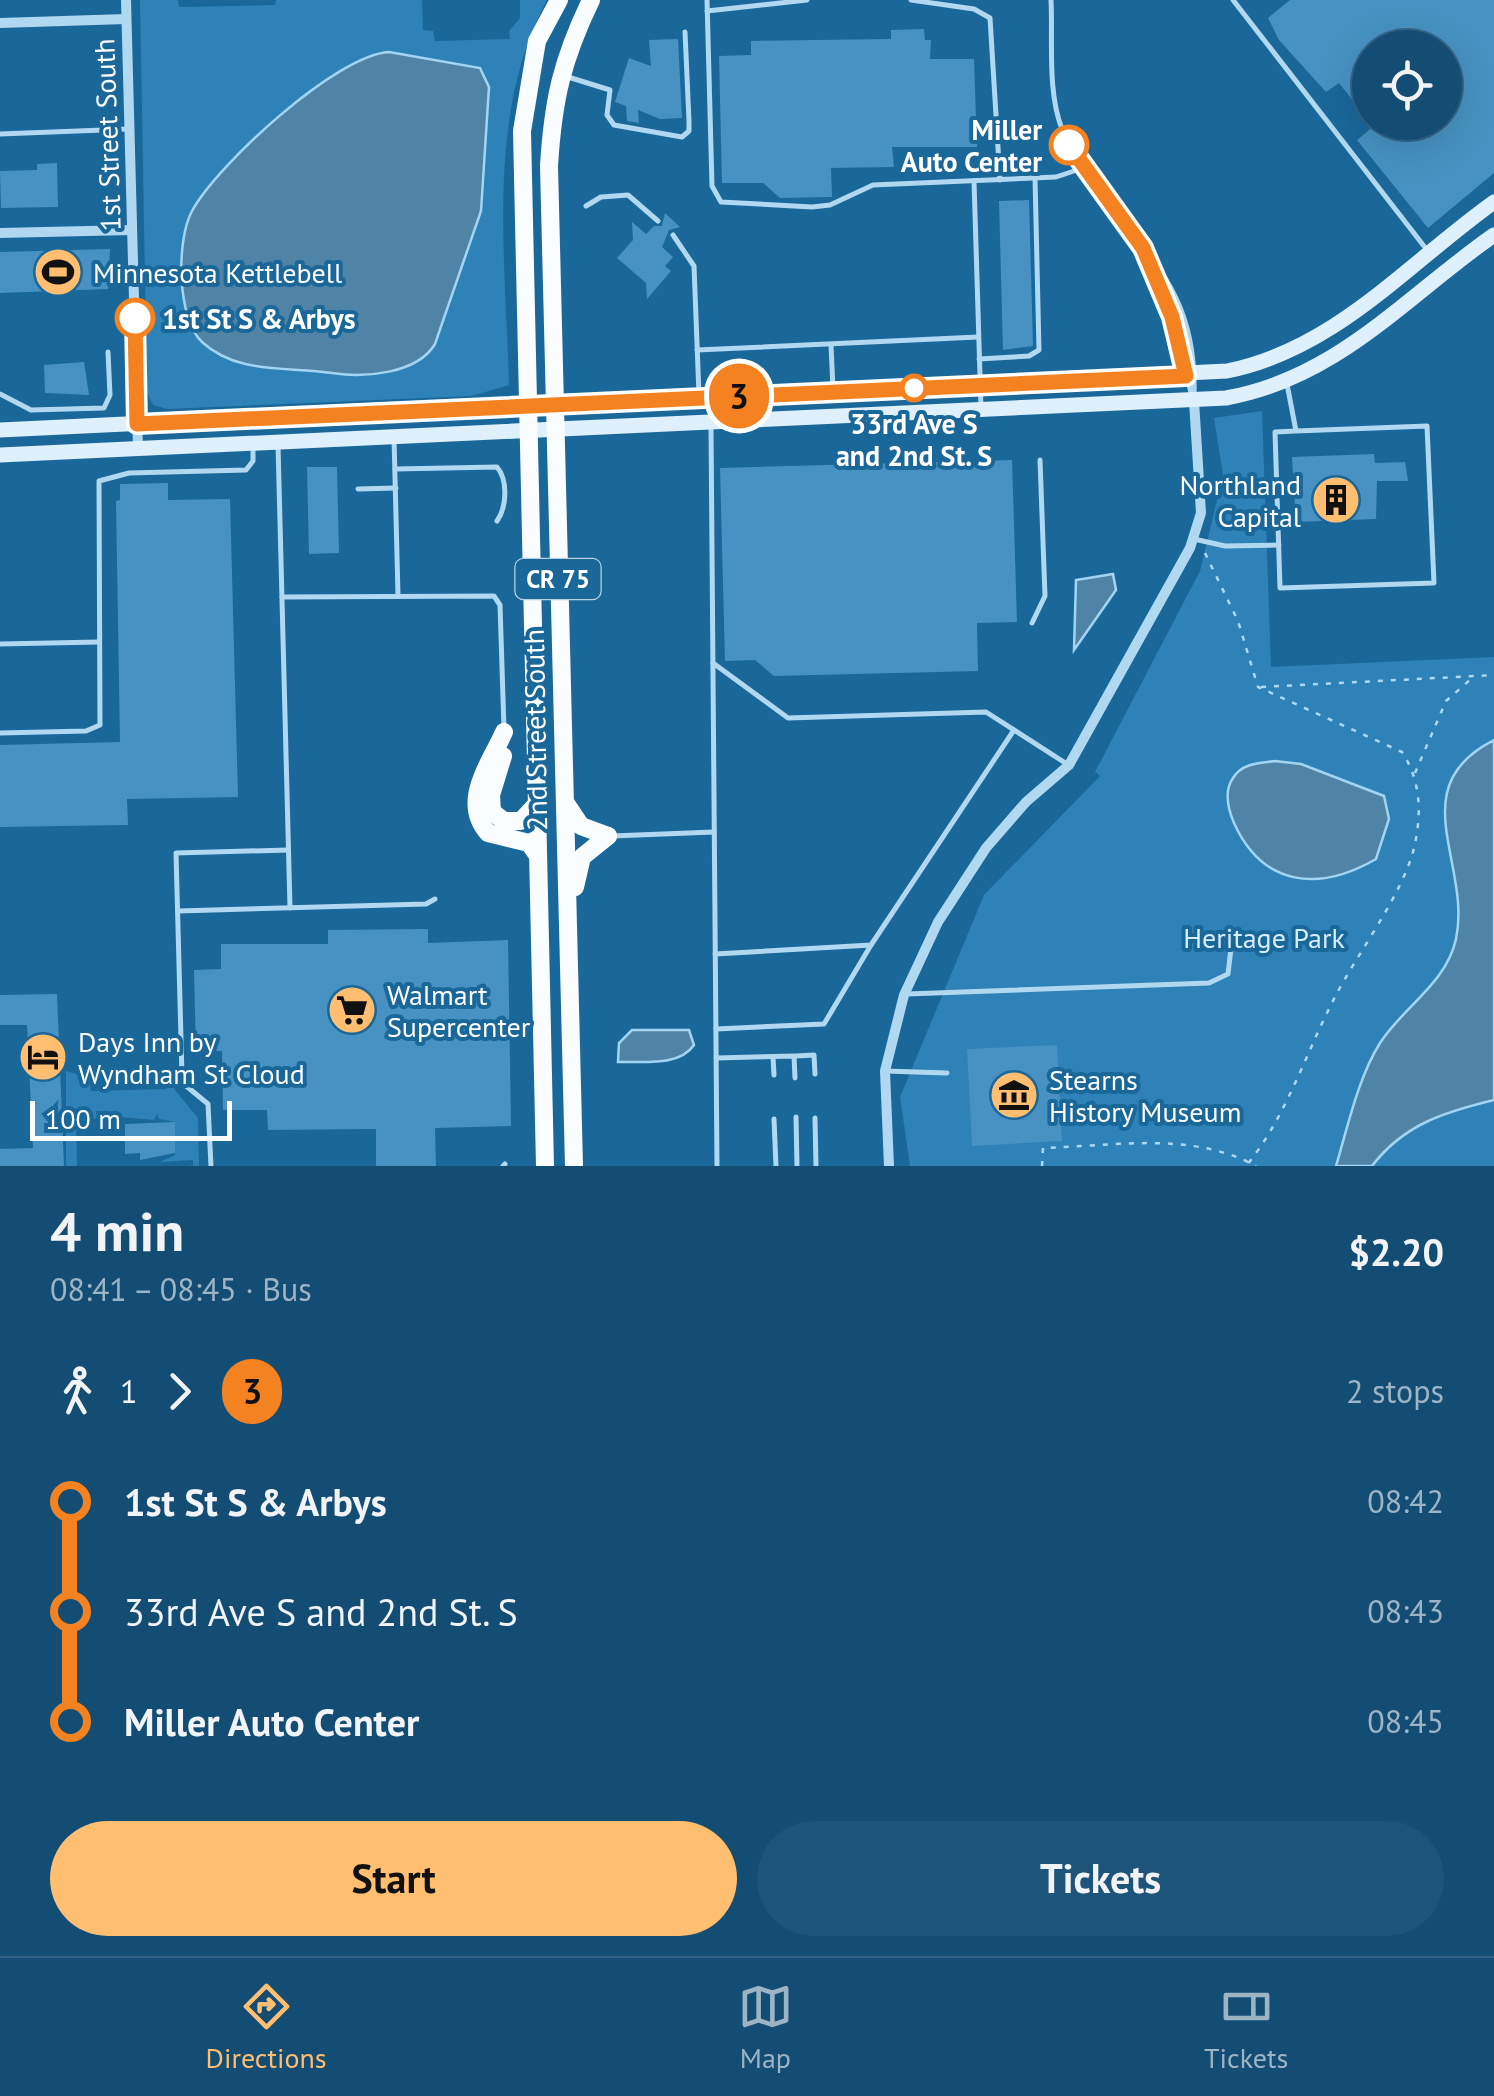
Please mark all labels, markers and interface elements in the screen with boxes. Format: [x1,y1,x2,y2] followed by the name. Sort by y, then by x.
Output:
[1352,30,1462,140] map controls
[1352,30,1462,140] button: locate
[85,38,129,232] street label: 1st Street South
[901,111,1042,180] place label: Miller Auto Center
[1050,126,1088,164] marker: Miller Auto Center
[32,246,84,298] sports icon: Minnesota Kettlebell
[93,254,342,291] place label: Minnesota Kettlebell
[116,299,154,337] marker: 1st St S & Arbys
[162,300,356,337] place label: 1st St S & Arbys
[706,364,772,428] line badge: 3
[729,373,749,419] text: 3
[901,375,927,401] marker: 33rd Ave S and 2nd St. S
[836,405,992,474] place label: 33rd Ave S and 2nd St. S
[1180,466,1301,535] place label: Northland Capital
[1310,474,1362,526] building icon: Northland Capital
[516,559,600,599] road number: CR 75
[515,629,555,831] street label: 2nd Street South
[1183,919,1345,956] park label: Heritage Park
[387,976,531,1045] place label: Walmart Supercenter
[326,984,378,1036] supermarket icon: Walmart Supercenter
[78,1023,305,1092] place label: Days Inn by Wyndham St Cloud
[17,1031,69,1083] hotel icon: Days Inn by Wyndham St Cloud
[1049,1061,1241,1130] place label: Stearns History Museum
[988,1069,1040,1121] museum icon: Stearns History Museum
[30,1096,232,1140] scale bar
[45,1100,121,1137] text: 100 m
[50,1195,184,1266] text: 4 min
[1348,1227,1444,1276] text: $2.20
[50,1268,312,1310] text: 08:41 – 08:45 · Bus
[50,1364,105,1419] icon: walk
[152,1364,207,1419] icon: forward
[242,1368,262,1414] text: 3
[120,1370,137,1412] text: 1
[1346,1370,1444,1412] text: 2 stops
[124,1477,387,1526] text: 1st St S & Arbys
[1367,1480,1444,1522] text: 08:42
[124,1587,518,1636] text: 33rd Ave S and 2nd St. S
[1367,1590,1444,1632] text: 08:43
[124,1697,419,1746] text: Miller Auto Center
[1367,1700,1444,1742] text: 08:45
[50,1821,737,1936] button: Start
[757,1821,1444,1936] button: Tickets
[206,1979,327,2076] tab: Directions
[738,1979,793,2076] tab: Map
[1204,1979,1288,2076] tab: Tickets

